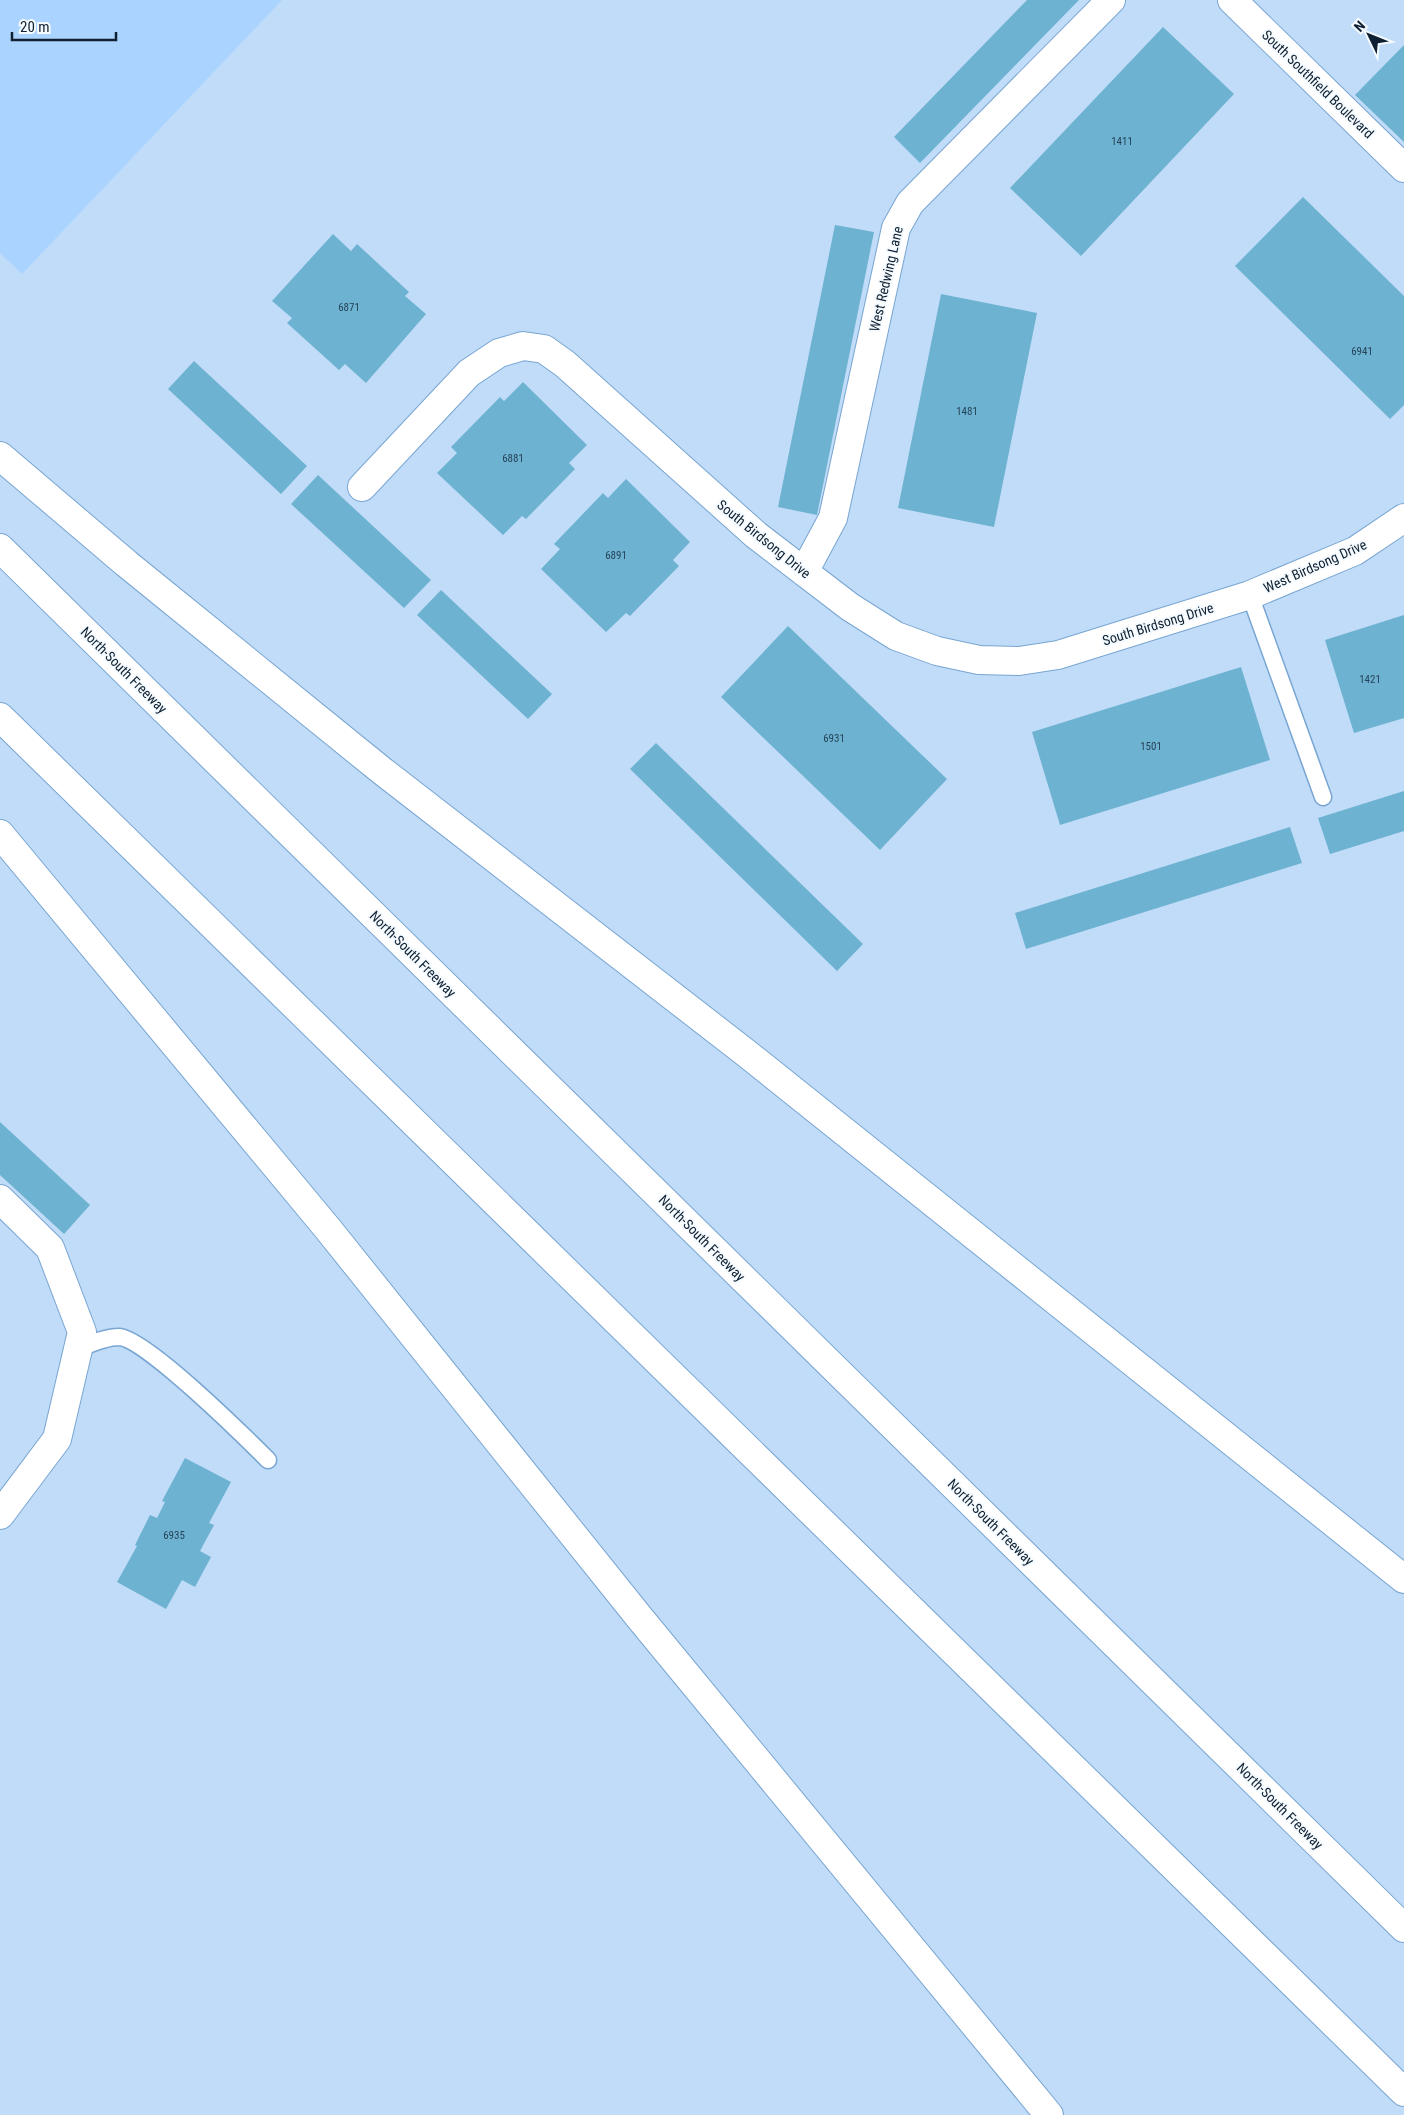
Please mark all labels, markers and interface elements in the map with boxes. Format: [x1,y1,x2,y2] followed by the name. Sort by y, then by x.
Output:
[12,10,116,42] scale bar
[1344,10,1394,60] north arrow
[20,18,50,36] text: 20 m
[1351,18,1368,35] text: N
[1259,27,1377,141] street label: South Southfield Boulevard
[1111,135,1133,148] house number: 1411
[866,224,906,333] street label: West Redwing Lane
[338,301,360,314] house number: 6871
[1351,345,1373,358] house number: 6941
[956,405,978,418] house number: 1481
[502,452,524,465] house number: 6881
[714,496,814,582] street label: South Birdsong Drive
[1261,536,1369,596] street label: West Birdsong Drive
[605,549,627,562] house number: 6891
[1101,599,1216,649] street label: South Birdsong Drive
[78,624,171,717] street label: North-South Freeway
[1359,673,1381,686] house number: 1421
[823,732,845,745] house number: 6931
[1140,740,1162,753] house number: 1501
[367,908,460,1001] street label: North-South Freeway
[656,1192,749,1285] street label: North-South Freeway
[945,1476,1038,1569] street label: North-South Freeway
[163,1529,185,1542] house number: 6935
[1234,1760,1327,1853] street label: North-South Freeway

